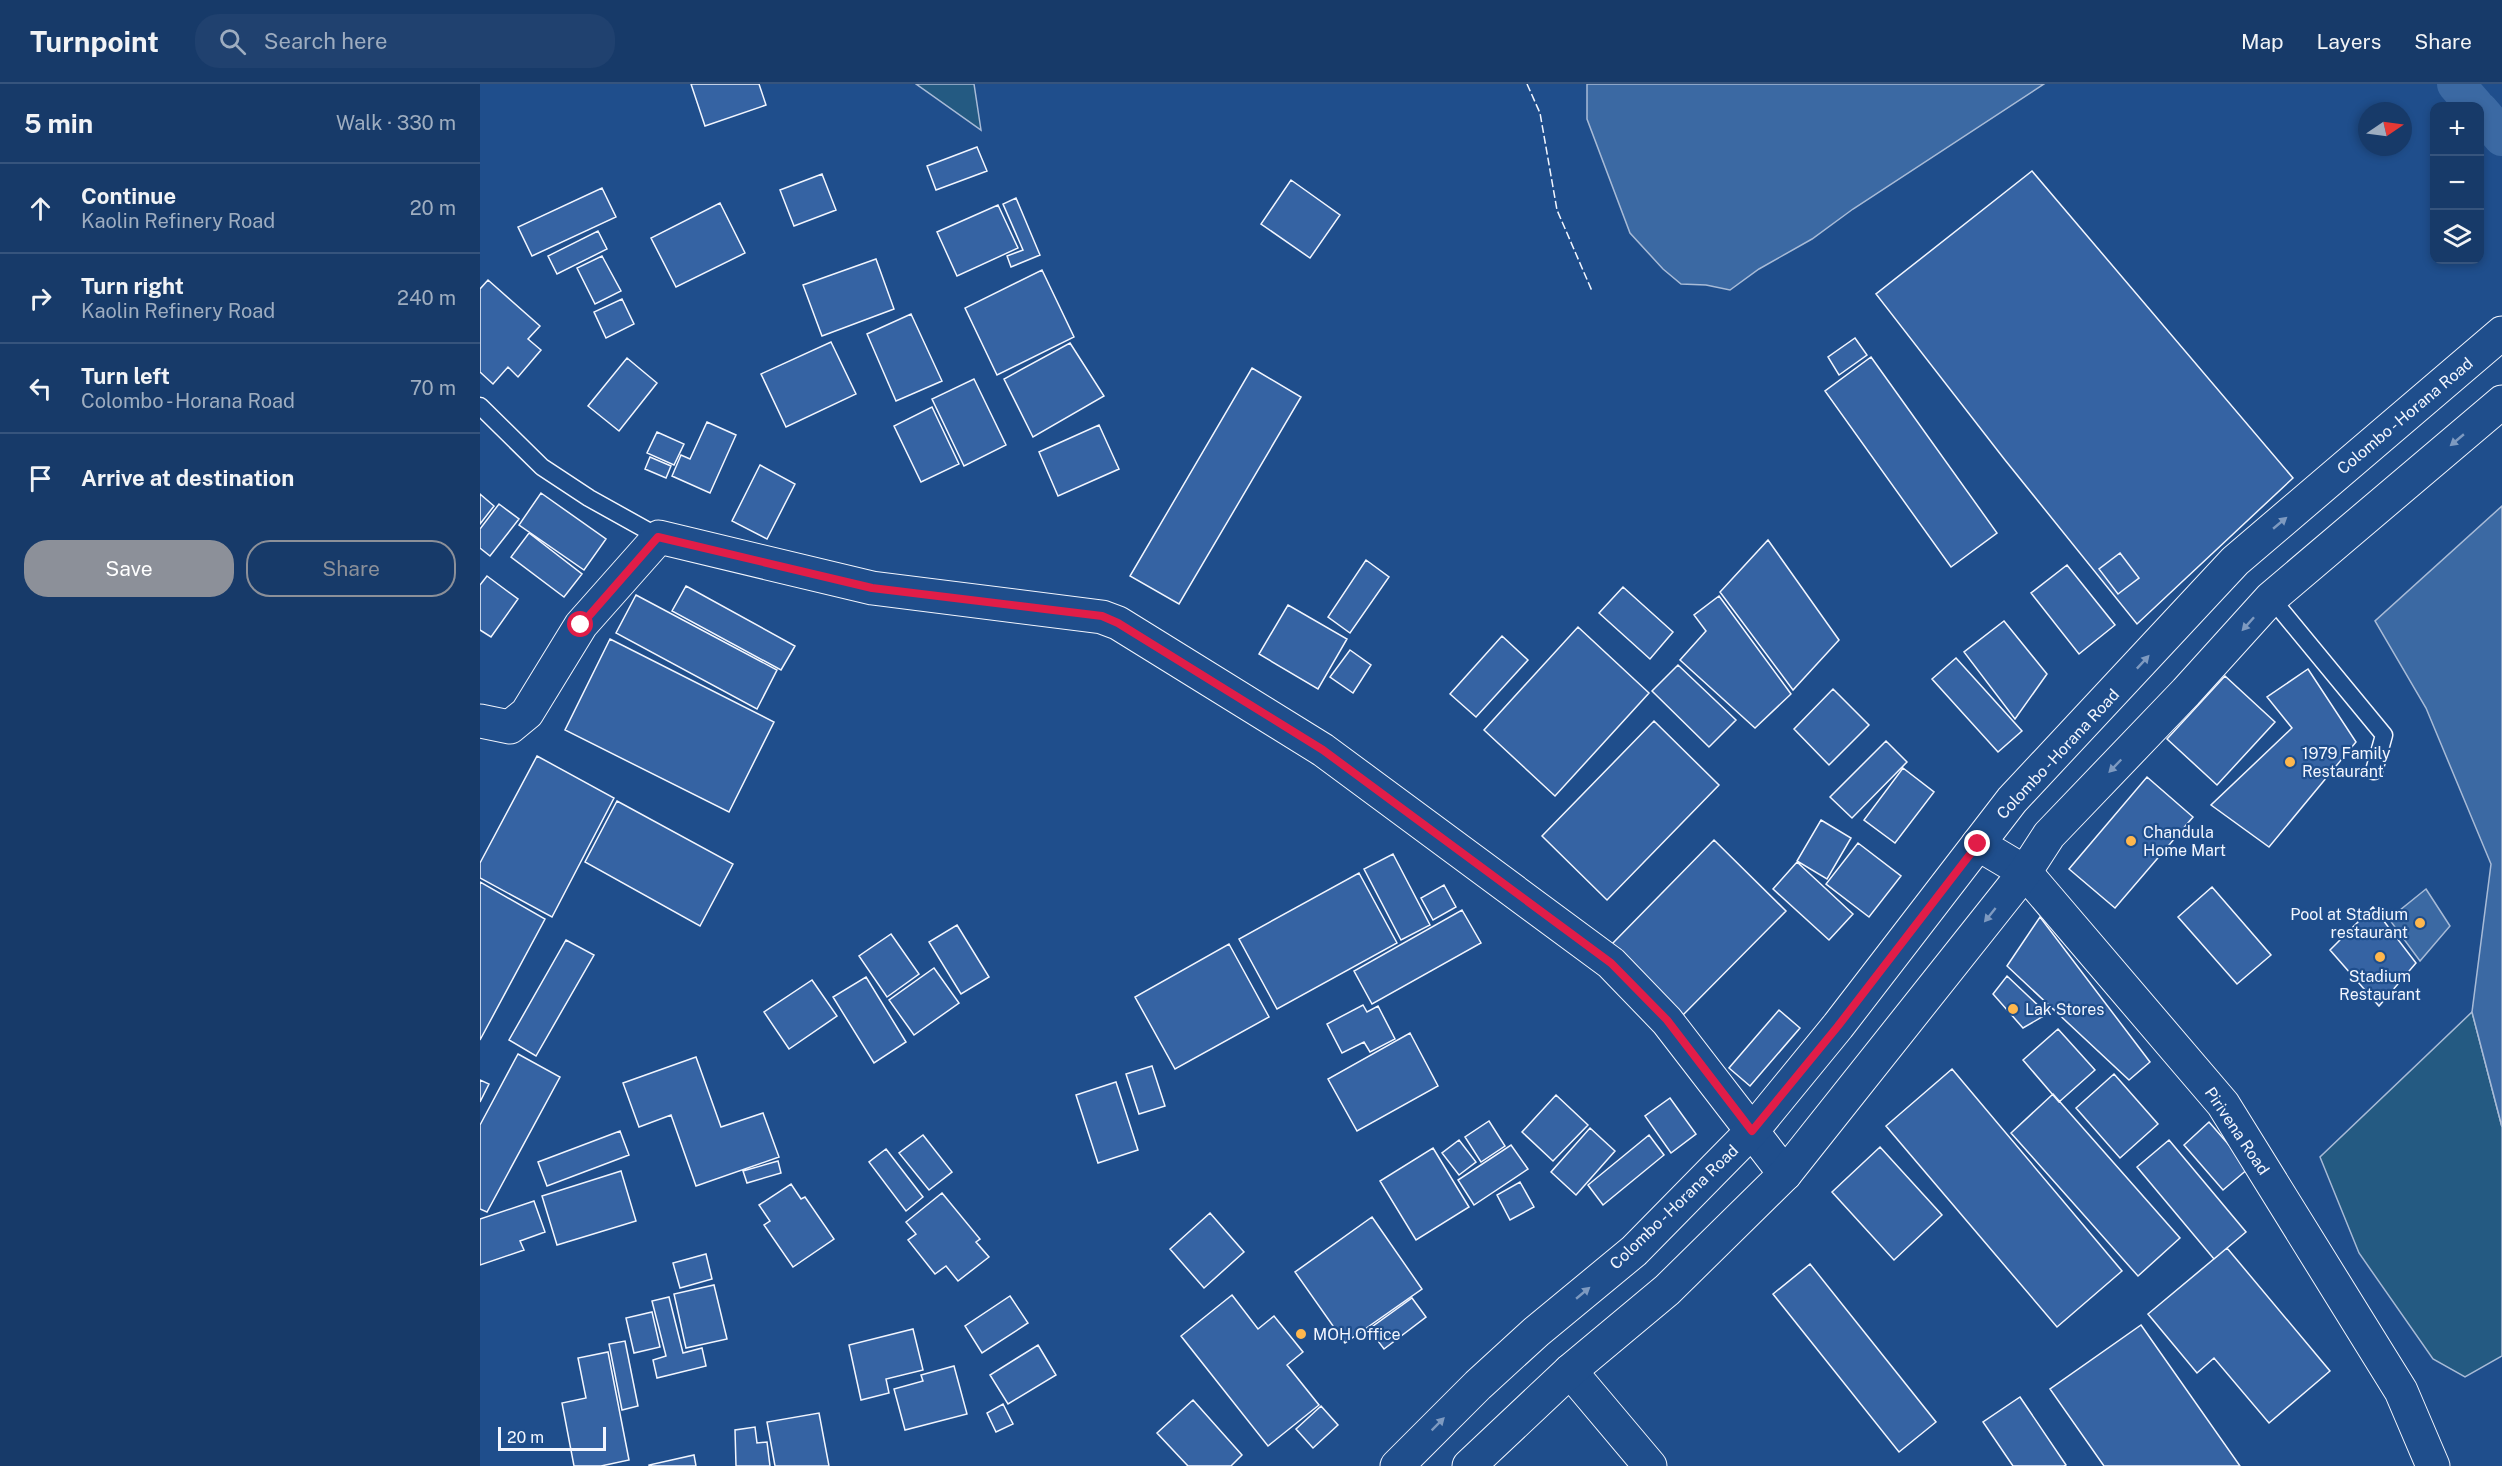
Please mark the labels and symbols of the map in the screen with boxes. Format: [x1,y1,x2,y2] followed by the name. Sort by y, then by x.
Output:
[2358,102,2412,156] north arrow
[2333,354,2477,478] street label: Colombo - Horana Road
[2450,433,2465,446] one-way arrow
[2272,517,2288,530] one-way arrow
[567,611,593,637] route start
[2241,616,2255,631] one-way arrow
[2136,655,2149,670] one-way arrow
[1993,685,2123,823] street label: Colombo - Horana Road
[2302,744,2391,781] place label: 1979 Family Restaurant
[2283,755,2297,769] marker: 1979 Family Restaurant
[2108,759,2122,774] one-way arrow
[2143,823,2226,860] place label: Chandula Home Mart
[1964,830,1990,856] route end
[2124,834,2138,848] marker: Chandula Home Mart
[2290,905,2408,942] place label: Pool at Stadium restaurant
[1984,908,1997,923] one-way arrow
[2413,916,2427,930] marker: Pool at Stadium restaurant
[2373,950,2387,964] marker: Stadium Restaurant
[2339,967,2421,1004] place label: Stadium Restaurant
[2025,1000,2104,1019] place label: Lak Stores
[2006,1002,2020,1016] marker: Lak Stores
[2201,1084,2273,1178] street label: Pirivena Road
[1606,1141,1742,1273] street label: Colombo - Horana Road
[1575,1287,1591,1300] one-way arrow
[1313,1325,1401,1344] place label: MOH Office
[1294,1327,1308,1341] marker: MOH Office
[1431,1418,1445,1432] one-way arrow
[498,1424,606,1452] scale bar

